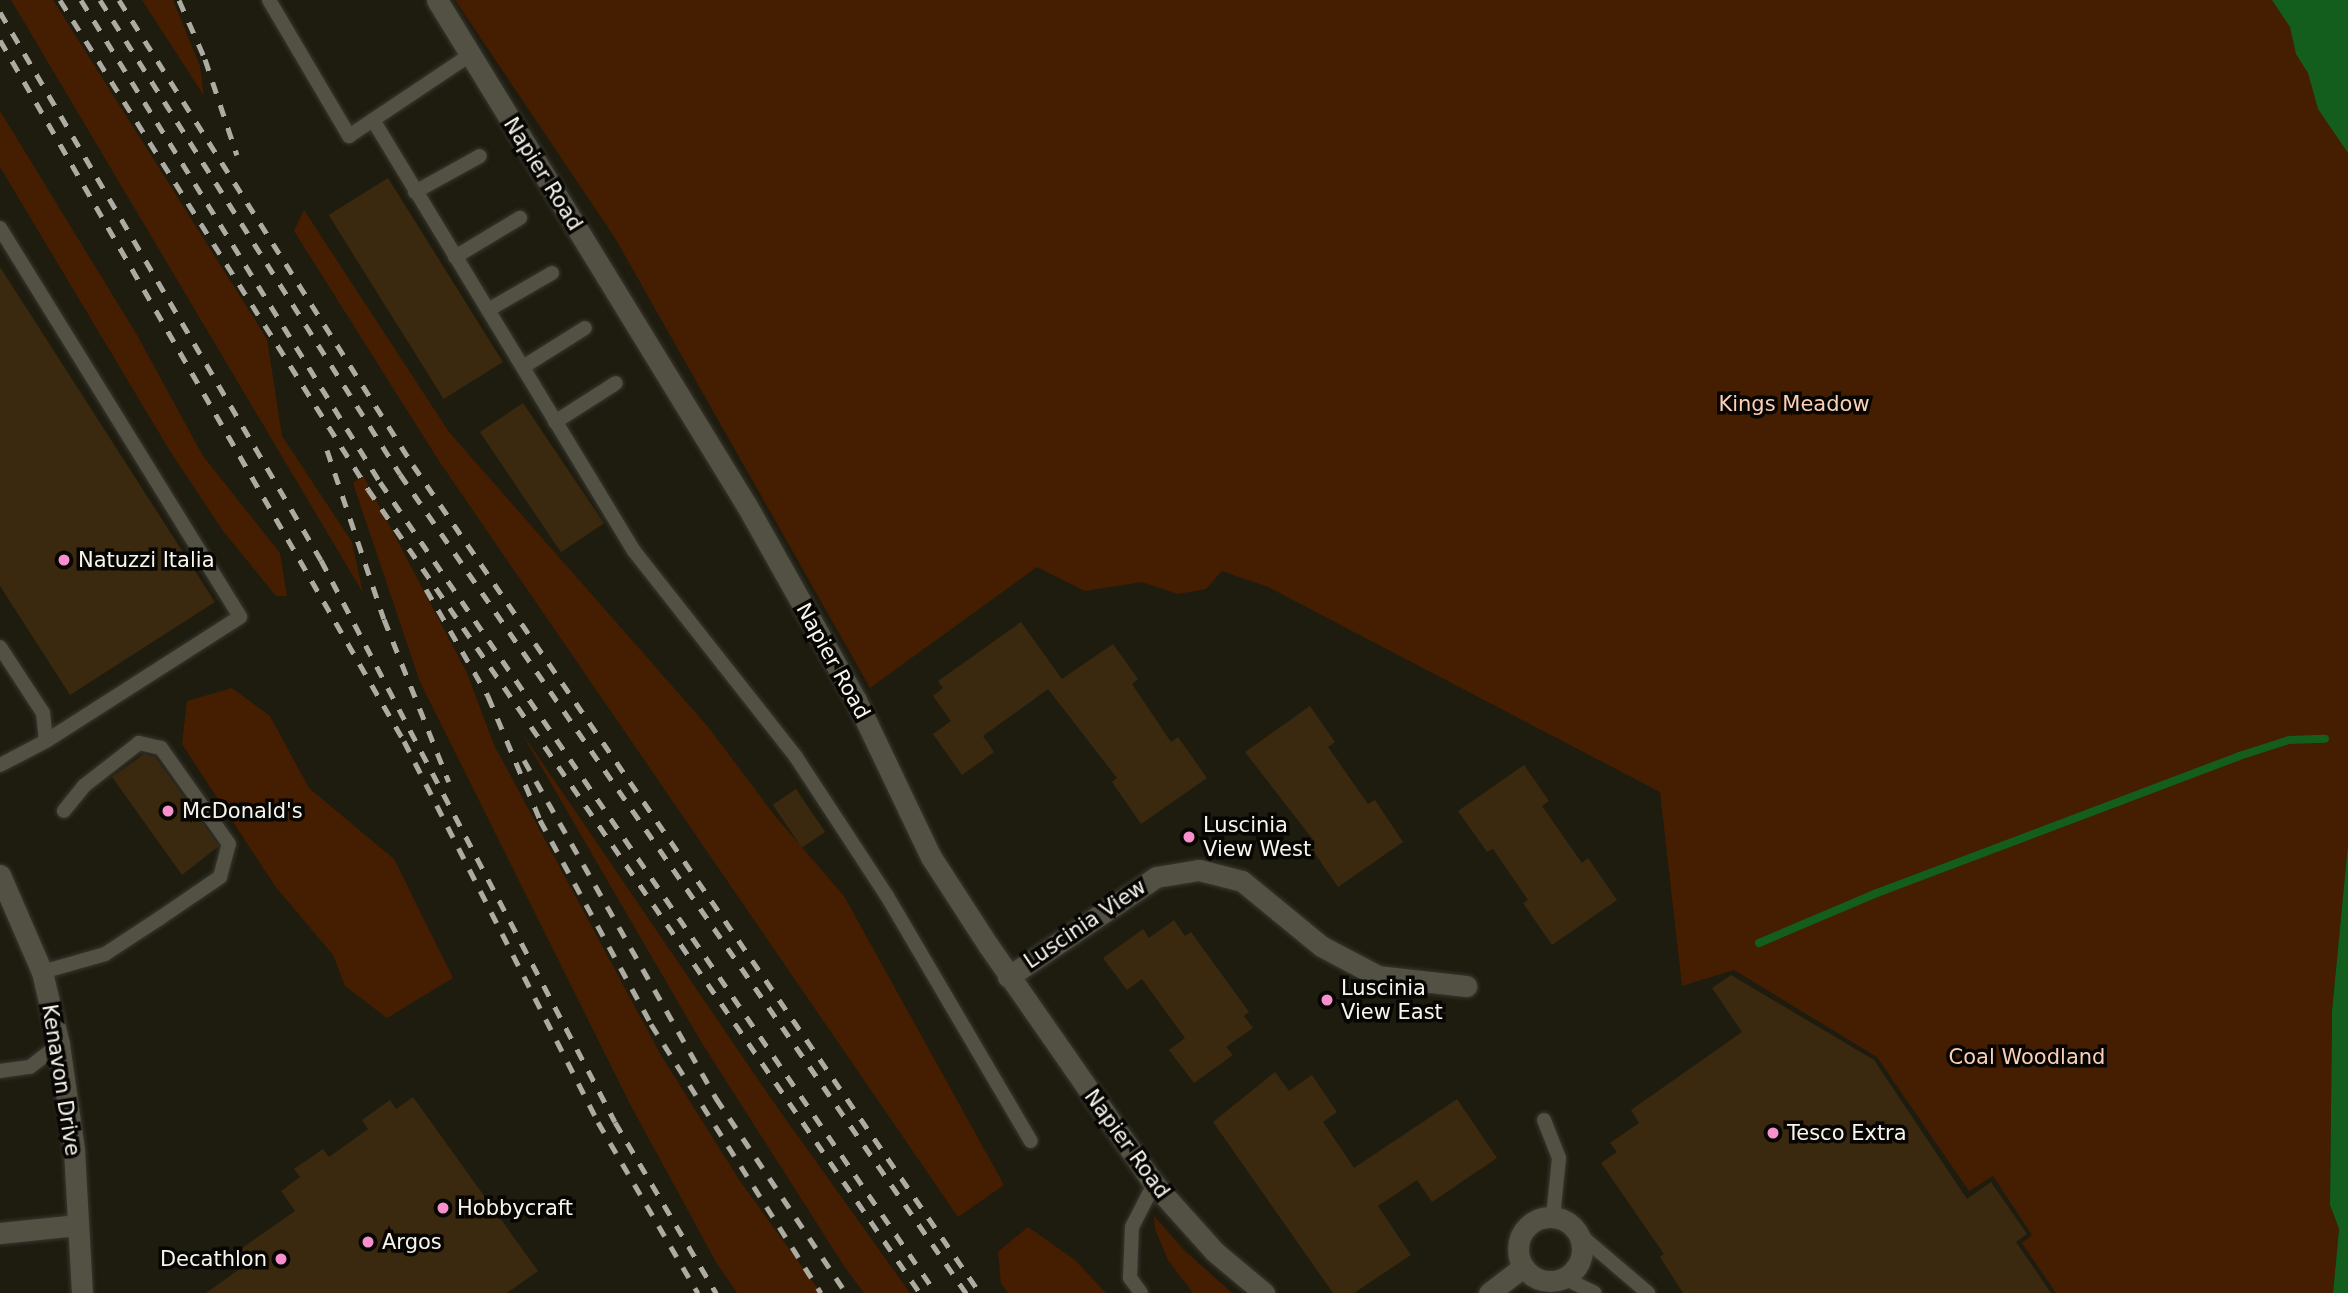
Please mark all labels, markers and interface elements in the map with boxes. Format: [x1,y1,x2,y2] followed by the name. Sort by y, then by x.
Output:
[498,113,588,235] street label: Napier Road
[1718,391,1870,417] park label: Kings Meadow
[78,547,215,573] place label: Natuzzi Italia
[56,552,72,568] marker: Natuzzi Italia
[791,599,875,723] street label: Napier Road
[182,798,303,824] place label: McDonald's
[160,803,176,819] marker: McDonald's
[1203,812,1311,862] place label: Luscinia View West
[1181,829,1197,845] marker: Luscinia View West
[1019,874,1151,974] street label: Luscinia View
[1341,975,1443,1025] place label: Luscinia View East
[1319,992,1335,1008] marker: Luscinia View East
[37,1002,85,1158] street label: Kenavon Drive
[1949,1044,2105,1070] park label: Coal Woodland
[1079,1085,1175,1203] street label: Napier Road
[1787,1120,1907,1146] place label: Tesco Extra
[1765,1125,1781,1141] marker: Tesco Extra
[457,1195,573,1221] place label: Hobbycraft
[435,1200,451,1216] marker: Hobbycraft
[382,1229,442,1255] place label: Argos
[360,1234,376,1250] marker: Argos
[160,1246,267,1272] place label: Decathlon
[273,1251,289,1267] marker: Decathlon

